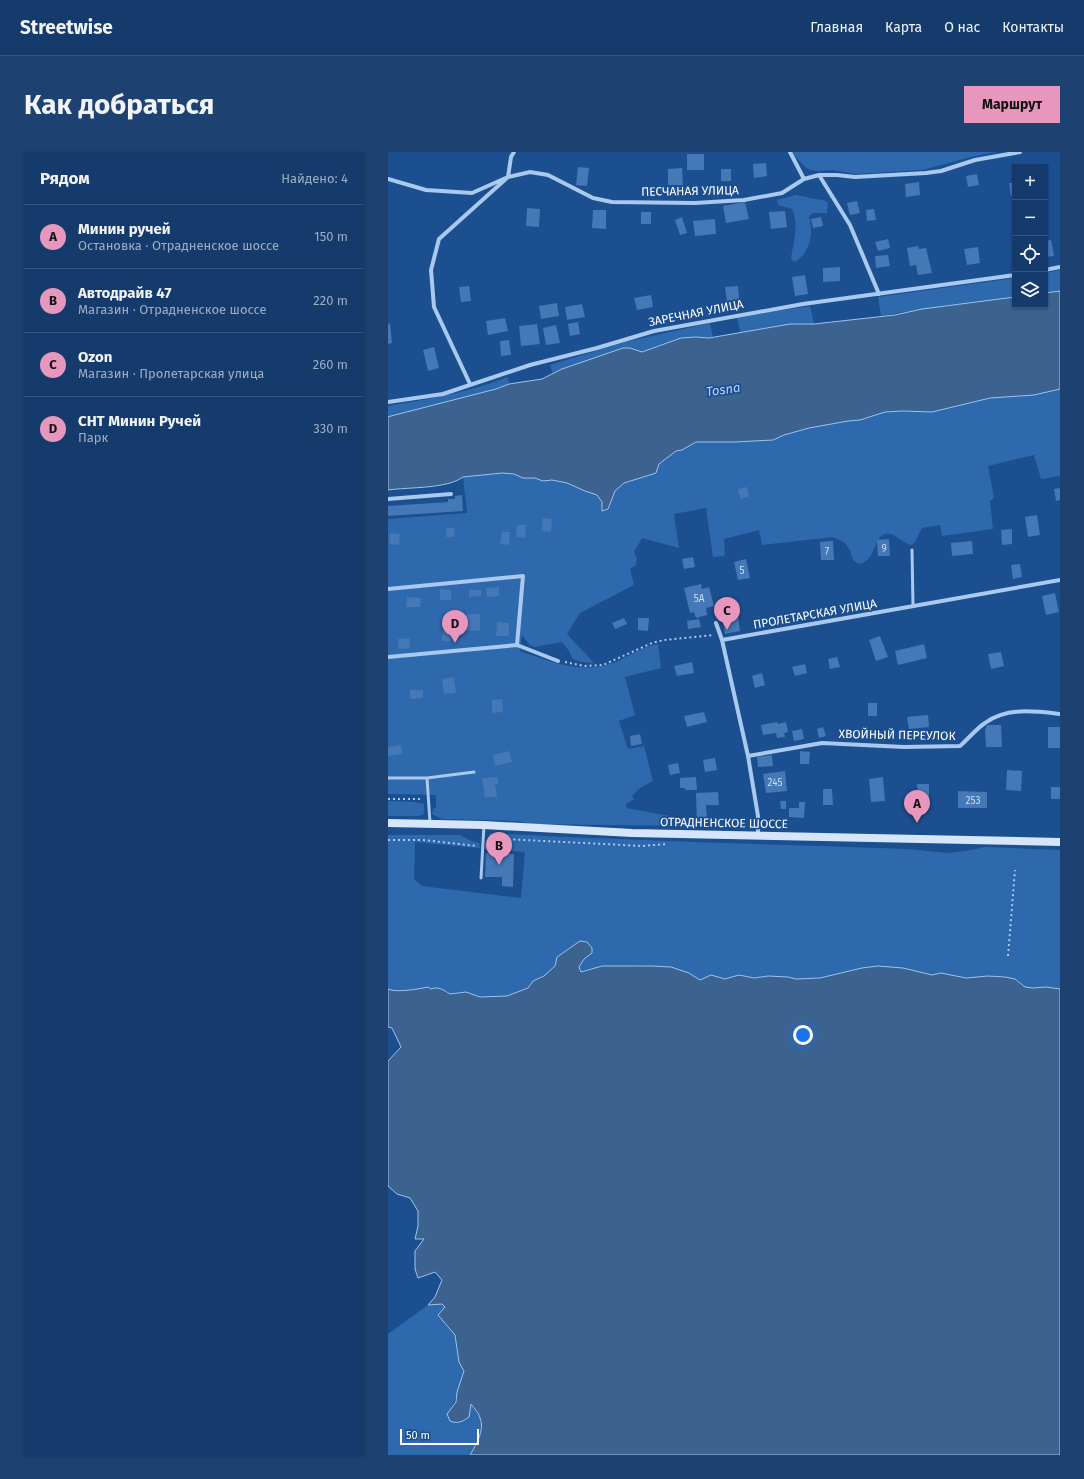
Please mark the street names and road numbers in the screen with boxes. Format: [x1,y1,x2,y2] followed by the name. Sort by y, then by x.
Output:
[641,183,739,199] street label: ПЕСЧАНАЯ УЛИЦА
[647,297,745,329] street label: ЗАРЕЧНАЯ УЛИЦА
[752,596,878,632] street label: ПРОЛЕТАРСКАЯ УЛИЦА
[838,726,956,743] street label: ХВОЙНЫЙ ПЕРЕУЛОК
[660,815,788,831] street label: ОТРАДНЕНСКОЕ ШОССЕ

